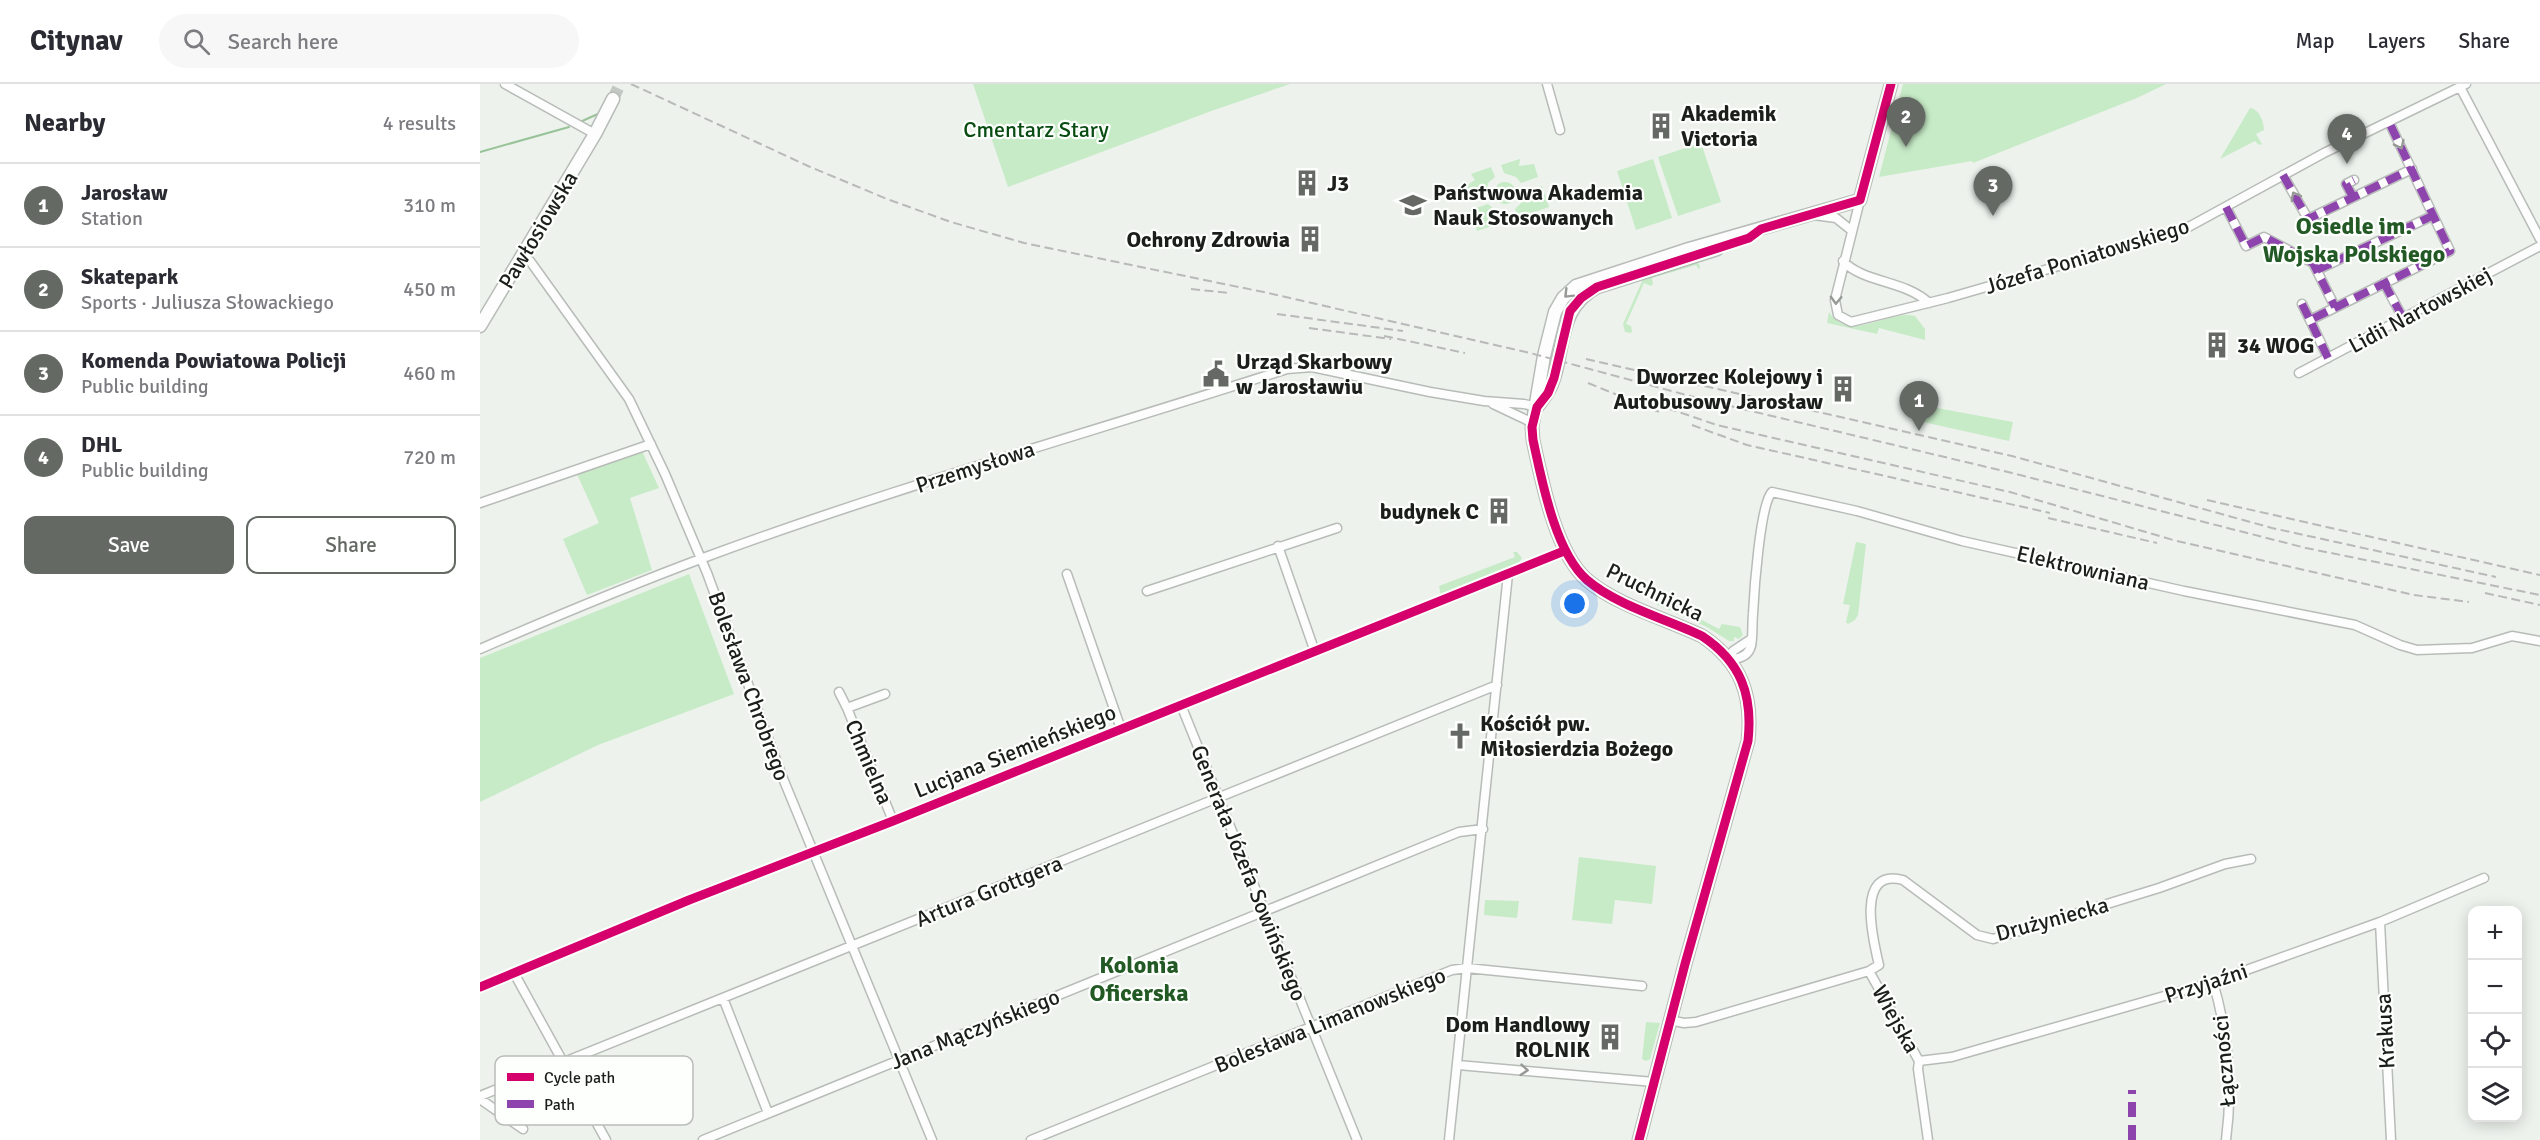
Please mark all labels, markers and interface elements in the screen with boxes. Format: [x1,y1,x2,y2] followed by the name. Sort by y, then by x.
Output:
[159,14,579,68] search box
[30,24,123,58] text: Citynav
[180,25,213,58] icon: search
[228,28,339,55] text: Search here
[2296,28,2334,54] text: Map
[2367,28,2425,54] text: Layers
[2458,28,2510,54] text: Share
[1886,98,1926,147] pin: 2
[1681,100,1777,152] place label: Akademik Victoria
[24,107,105,139] text: Nearby
[383,111,456,136] text: 4 results
[1646,111,1676,141] building icon: Akademik Victoria
[2328,115,2366,164] pin: 4
[963,116,1110,143] park label: Cmentarz Stary
[2393,139,2405,150] one-way arrow
[492,166,584,294] street label: Pawłosiowska
[1974,166,2012,216] pin: 3
[1292,168,1322,198] building icon: J3
[1327,170,1349,197] place label: J3
[81,179,168,206] text: Jarosław
[1433,179,1643,231] place label: Państwowa Akademia Nauk Stosowanych
[1398,190,1428,220] school or university icon: Państwowa Akademia Nauk Stosowanych
[2291,192,2302,202] one-way arrow
[38,193,49,218] text: 1
[403,193,456,218] text: 310 m
[81,206,143,231] text: Station
[2263,211,2445,269] district label: Osiedle im. Wojska Polskiego
[1982,212,2192,300] street label: Józefa Poniatowskiego
[1295,224,1325,254] building icon: Ochrony Zdrowia
[1126,226,1290,253] place label: Ochrony Zdrowia
[2344,261,2496,359] street label: Lidii Nartowskiej
[81,263,178,290] text: Skatepark
[38,277,49,302] text: 2
[403,277,456,302] text: 450 m
[1564,288,1575,298] one-way arrow
[81,290,334,315] text: Sports · Juliusza Słowackiego
[1830,295,1843,304] one-way arrow
[2202,330,2232,360] building icon: 34 WOG
[2237,332,2314,359] place label: 34 WOG
[81,347,346,374] text: Komenda Powiatowa Policji
[1236,348,1392,400] place label: Urząd Skarbowy w Jarosławiu
[1201,359,1231,389] public building icon: Urząd Skarbowy w Jarosławiu
[38,361,49,386] text: 3
[403,361,456,386] text: 460 m
[1614,363,1823,415] place label: Dworzec Kolejowy i Autobusowy Jarosław
[81,374,209,399] text: Public building
[1828,374,1858,404] building icon: Dworzec Kolejowy i Autobusowy Jarosław
[1900,382,1938,431] pin: 1
[81,431,122,458] text: DHL
[912,435,1038,499] street label: Przemysłowa
[38,445,49,470] text: 4
[403,445,456,470] text: 720 m
[81,458,209,483] text: Public building
[1484,496,1514,526] building icon: budynek C
[1380,498,1479,525] place label: budynek C
[24,516,234,574] button: Save
[246,516,456,574] button: Share
[2014,540,2152,596] street label: Elektrowniana
[1602,557,1708,627] street label: Pruchnicka
[702,588,796,784] street label: Bolesława Chrobrego
[1560,589,1589,618] your location
[910,698,1120,804] street label: Lucjana Siemieńskiego
[1480,710,1673,762] place label: Kościół pw. Miłosierdzia Bożego
[839,716,899,808] street label: Chmielna
[1445,721,1475,751] church icon: Kościół pw. Miłosierdzia Bożego
[1185,741,1313,1005] street label: Generała Józefa Sowińskiego
[912,849,1066,933] street label: Artura Grottgera
[1992,891,2112,947] street label: Drużyniecka
[2468,906,2522,1122] map controls
[2468,906,2522,960] button: +
[1090,950,1188,1008] district label: Kolonia Oficerska
[2161,957,2251,1009] street label: Przyjaźni
[2468,960,2522,1014] button: −
[1210,961,1450,1079] street label: Bolesława Limanowskiego
[1866,980,1926,1058] street label: Wiejska
[886,983,1064,1075] street label: Jana Mączyńskiego
[2370,993,2400,1069] street label: Krakusa
[1445,1011,1590,1063] place label: Dom Handlowy ROLNIK
[2207,1014,2241,1108] street label: Łączności
[2468,1014,2522,1068] button: locate
[1595,1022,1625,1052] building icon: Dom Handlowy ROLNIK
[495,1056,693,1125] legend
[1520,1064,1529,1077] one-way arrow
[544,1068,615,1088] text: Cycle path
[2468,1068,2522,1122] button: layers
[544,1095,575,1115] text: Path

